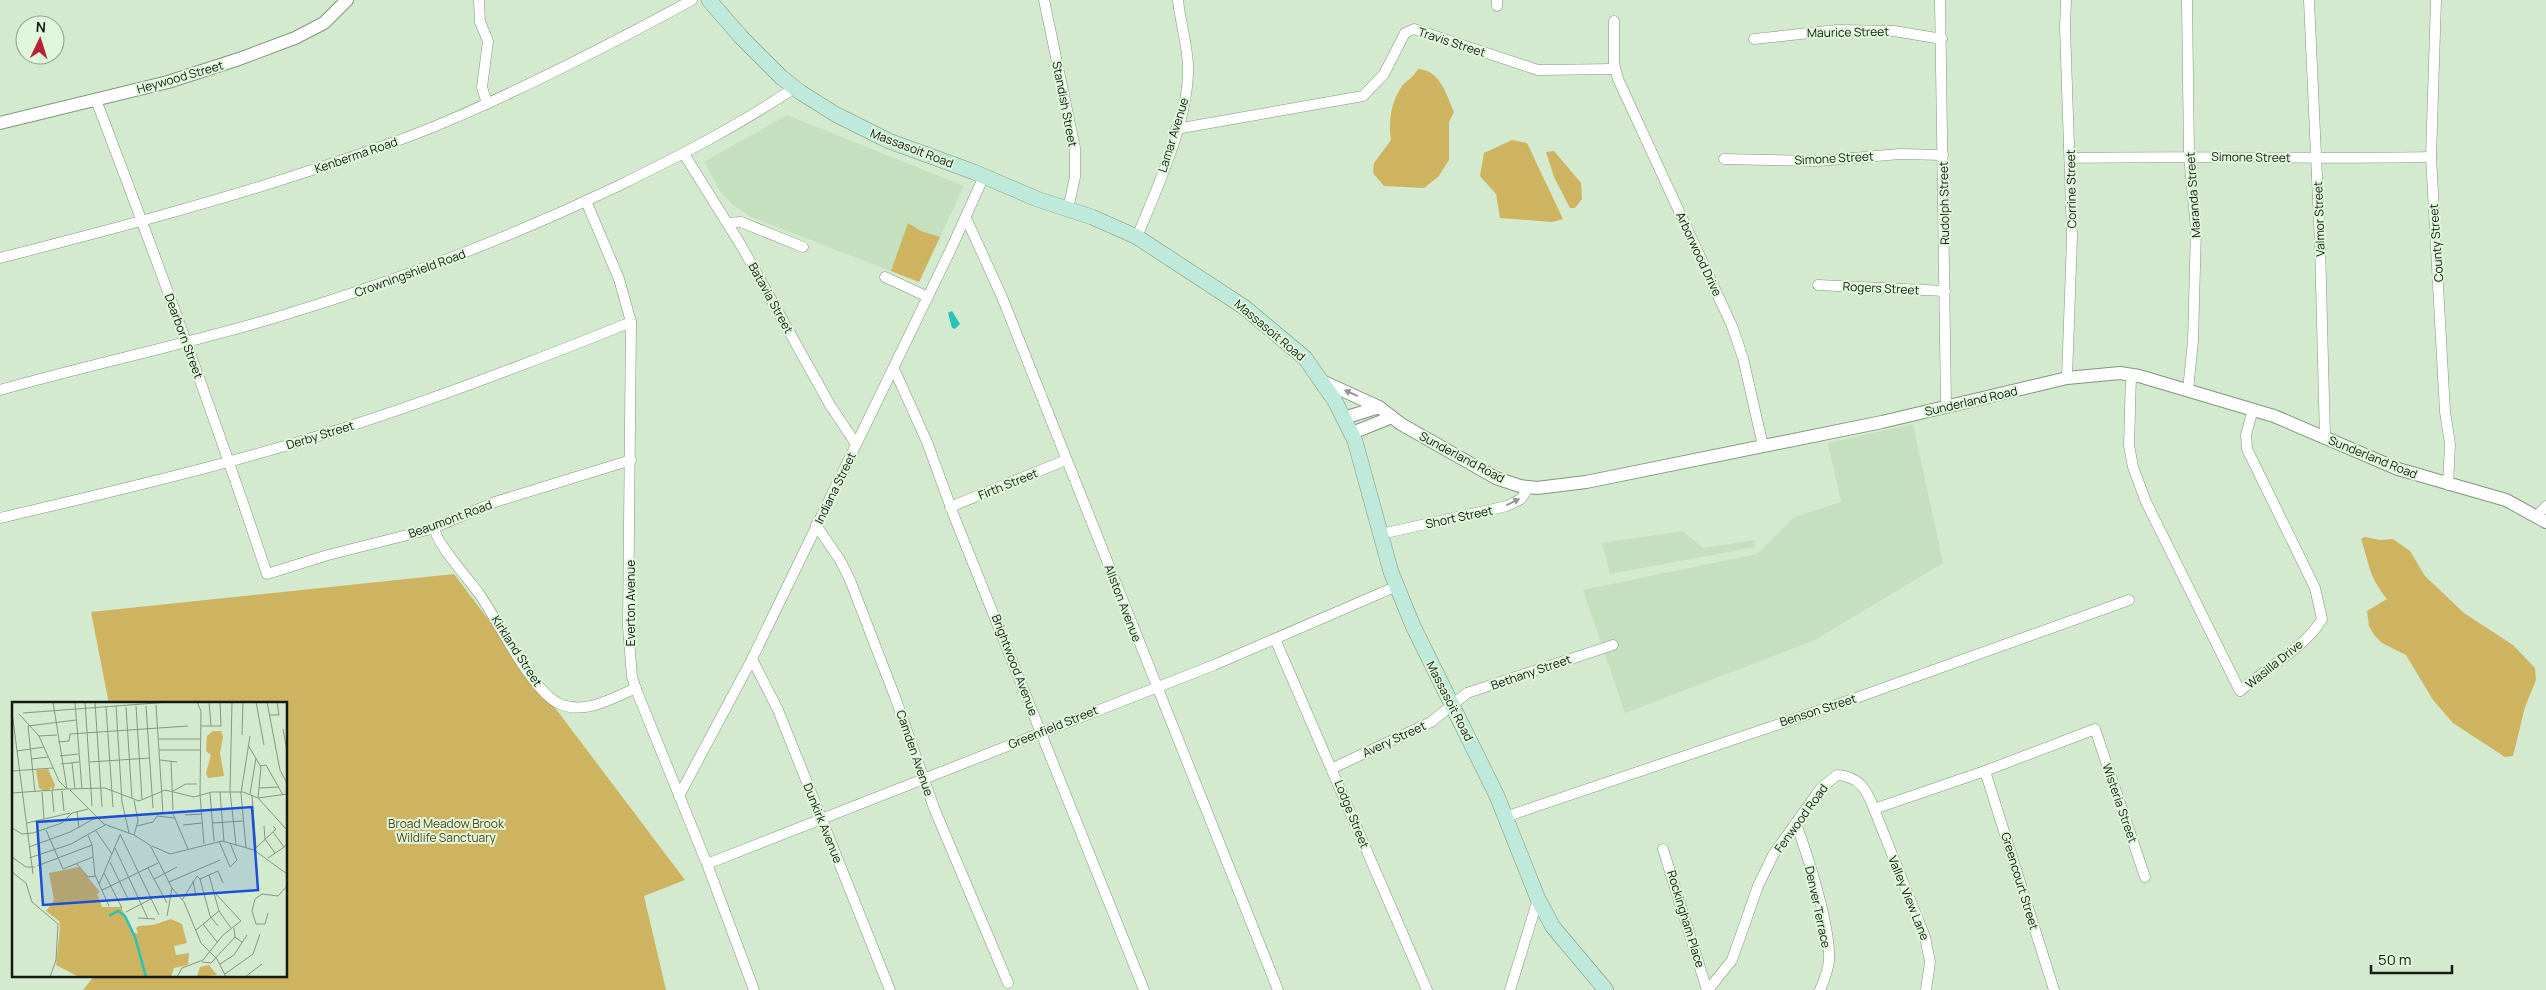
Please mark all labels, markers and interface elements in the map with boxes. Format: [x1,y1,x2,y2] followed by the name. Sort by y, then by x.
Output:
[15,15,65,65] north arrow
[35,17,47,36] text: N
[1416,23,1488,61] street label: Travis Street
[1807,23,1889,41] street label: Maurice Street
[135,56,225,97] street label: Heywood Street
[1048,60,1082,148] street label: Standish Street
[1154,95,1192,175] street label: Lamar Avenue
[868,124,956,172] street label: Massasoit Road
[312,133,400,177] street label: Kenberma Road
[1794,147,1874,169] street label: Simone Street
[2211,148,2291,166] street label: Simone Street
[2062,149,2080,229] street label: Corrine Street
[2182,151,2204,238] street label: Maranda Street
[1935,161,1953,245] street label: Rudolph Street
[2309,181,2329,257] street label: Valmor Street
[2425,203,2447,283] street label: County Street
[1672,209,1726,299] street label: Arborwood Drive
[352,245,468,301] street label: Crowningshield Road
[745,260,798,337] street label: Batavia Street
[1842,278,1920,299] street label: Rogers Street
[161,291,207,381] street label: Dearborn Street
[1231,295,1309,365] street label: Massasoit Road
[1923,382,2019,420] street label: Sunderland Road
[1344,389,1358,397] one-way arrow
[284,417,356,453] street label: Derby Street
[1416,427,1508,487] street label: Sunderland Road
[2326,431,2420,483] street label: Sunderland Road
[810,449,860,527] street label: Indiana Street
[976,464,1040,504] street label: Firth Street
[406,496,494,542] street label: Beaumont Road
[1506,498,1521,507] one-way arrow
[1424,502,1494,532] street label: Short Street
[622,560,639,646] street label: Everton Avenue
[1100,562,1146,644] street label: Allston Avenue
[488,612,546,690] street label: Kirkland Street
[988,612,1042,718] street label: Brightwood Avenue
[2242,636,2306,692] street label: Wasilla Drive
[1489,650,1574,694] street label: Bethany Street
[1422,658,1478,744] street label: Massasoit Road
[1778,690,1859,730] street label: Benson Street
[1006,701,1101,753] street label: Greenfield Street
[12,702,288,978] inset map
[892,708,938,798] street label: Camden Avenue
[1359,717,1429,761] street label: Avery Street
[2098,761,2142,845] street label: Wisteria Street
[1331,777,1373,851] street label: Lodge Street
[799,780,847,866] street label: Dunkirk Avenue
[1770,780,1832,856] street label: Fenwood Road
[388,815,505,846] park label: Broad Meadow Brook Wildlife Sanctuary
[1997,830,2043,932] street label: Greencourt Street
[1884,853,1934,943] street label: Valley View Lane
[1801,864,1835,950] street label: Denver Terrace
[1663,868,1709,970] street label: Rockingham Place
[2371,942,2452,974] scale bar
[2378,949,2412,970] text: 50 m

